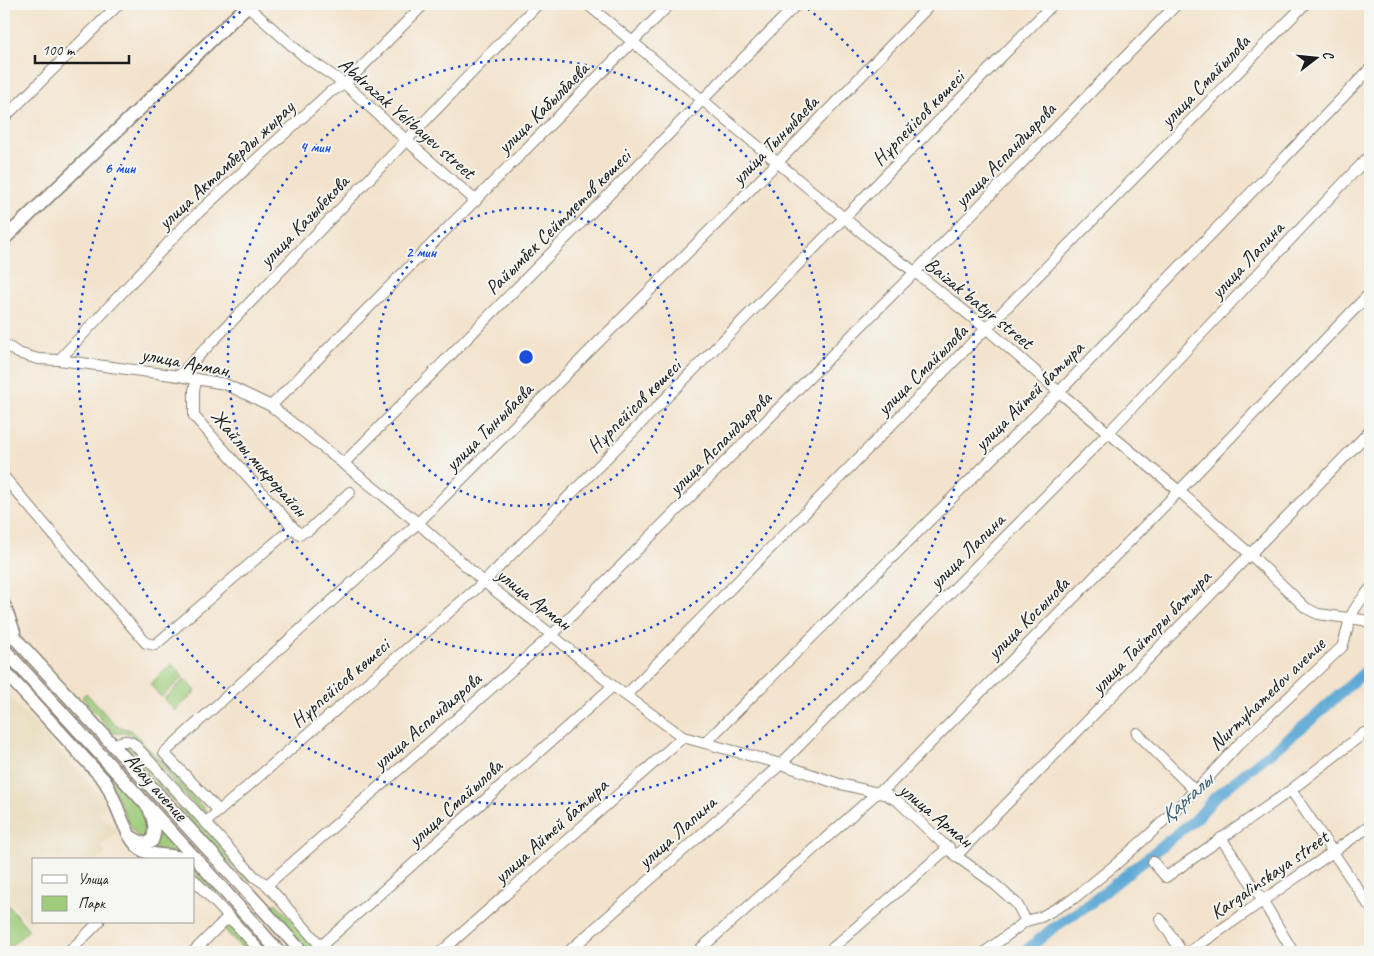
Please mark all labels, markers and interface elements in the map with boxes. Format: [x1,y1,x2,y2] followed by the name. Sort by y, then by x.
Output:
[1154,28,1257,133] street label: улица Смайылова
[35,32,129,64] scale bar
[1292,32,1342,82] north arrow
[42,41,76,60] text: 100 m
[1319,49,1338,62] text: С
[333,52,482,186] street label: Abdrazak Yelibayev street
[491,56,595,160] street label: улица Кабылбаева
[866,63,971,171] street label: Нұрпейісов көшесі
[725,89,825,191] street label: улица Тыныбаева
[152,94,300,235] street label: улица Актамберды жырау
[948,96,1063,213] street label: улица Аспандиярова
[300,138,332,157] text: 4 мин
[480,142,638,300] street label: Райымбек Сейтметов көшесі
[105,159,137,178] text: 6 мин
[253,168,355,273] street label: улица Казыбекова
[1204,215,1290,305] street label: улица Лапина
[406,243,438,262] text: 2 мин
[920,252,1040,356] street label: Baizak batyr street
[870,318,974,422] street label: улица Смайылова
[968,335,1090,457] street label: улица Айтей батыра
[138,341,233,383] street label: улица Арман
[517,348,535,366] centre of rings
[582,352,688,458] street label: Нұрпейісов көшесі
[439,376,540,477] street label: улица Тыныбаева
[662,385,778,501] street label: улица Аспандиярова
[205,404,314,524] street label: Жайлы микрорайон
[923,507,1011,595] street label: улица Лапина
[491,561,578,637] street label: улица Арман
[1085,564,1217,700] street label: улица Тайторы батыра
[981,570,1076,665] street label: улица Косынова
[1204,631,1332,756] street label: Nurmyhamedov avenue
[285,632,396,733] street label: Нұрпейісов көшесі
[367,666,488,776] street label: улица Аспандиярова
[119,748,194,827] street label: Abay avenue
[402,753,509,853] street label: улица Смайылова
[1154,765,1220,828] water label: Қарғалы
[488,772,614,890] street label: улица Айтей батыра
[893,776,979,854] street label: улица Арман
[632,789,723,874] street label: улица Лапина
[1205,824,1335,925] street label: Kargalinskaya street
[32,858,195,924] legend
[78,870,109,889] text: Улица
[78,894,106,913] text: Парк

